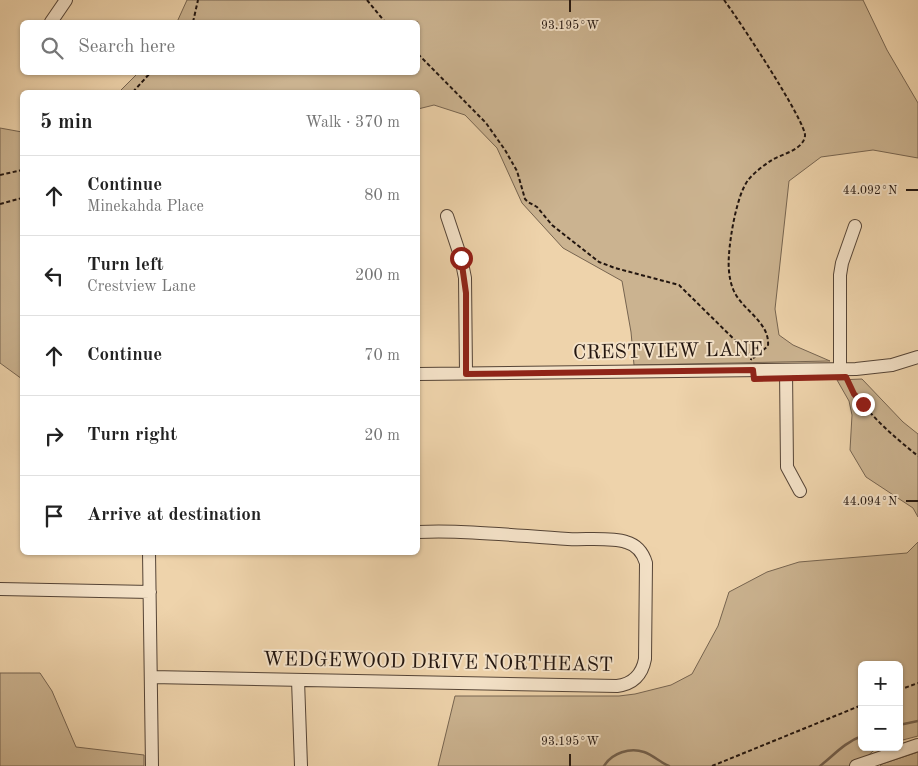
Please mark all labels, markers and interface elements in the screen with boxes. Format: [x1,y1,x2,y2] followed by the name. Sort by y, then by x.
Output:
[541,19,599,32] text: 93.195°W
[20,20,420,75] search box
[38,34,66,62] icon: search
[78,38,175,57] text: Search here
[40,112,93,133] text: 5 min
[305,115,400,131] text: Walk · 370 m
[87,176,162,195] text: Continue
[40,182,68,210] icon: ahead
[843,185,897,197] text: 44.092°N
[364,188,400,204] text: 80 m
[87,199,204,215] text: Minekahda Place
[450,247,473,270] route start
[87,256,164,275] text: Turn left
[40,262,68,290] icon: left
[355,268,400,284] text: 200 m
[87,279,196,295] text: Crestview Lane
[573,340,763,364] street label: CRESTVIEW LANE
[40,342,68,370] icon: ahead
[87,346,162,365] text: Continue
[364,348,400,364] text: 70 m
[852,393,875,416] route end
[40,422,68,450] icon: right
[87,426,177,445] text: Turn right
[364,428,400,444] text: 20 m
[843,496,897,508] text: 44.094°N
[40,502,68,530] icon: arrive
[87,506,261,525] text: Arrive at destination
[263,650,613,676] street label: WEDGEWOOD DRIVE NORTHEAST
[858,661,903,751] map controls
[858,661,903,706] button: +
[858,706,903,751] button: −
[541,735,599,748] text: 93.195°W

